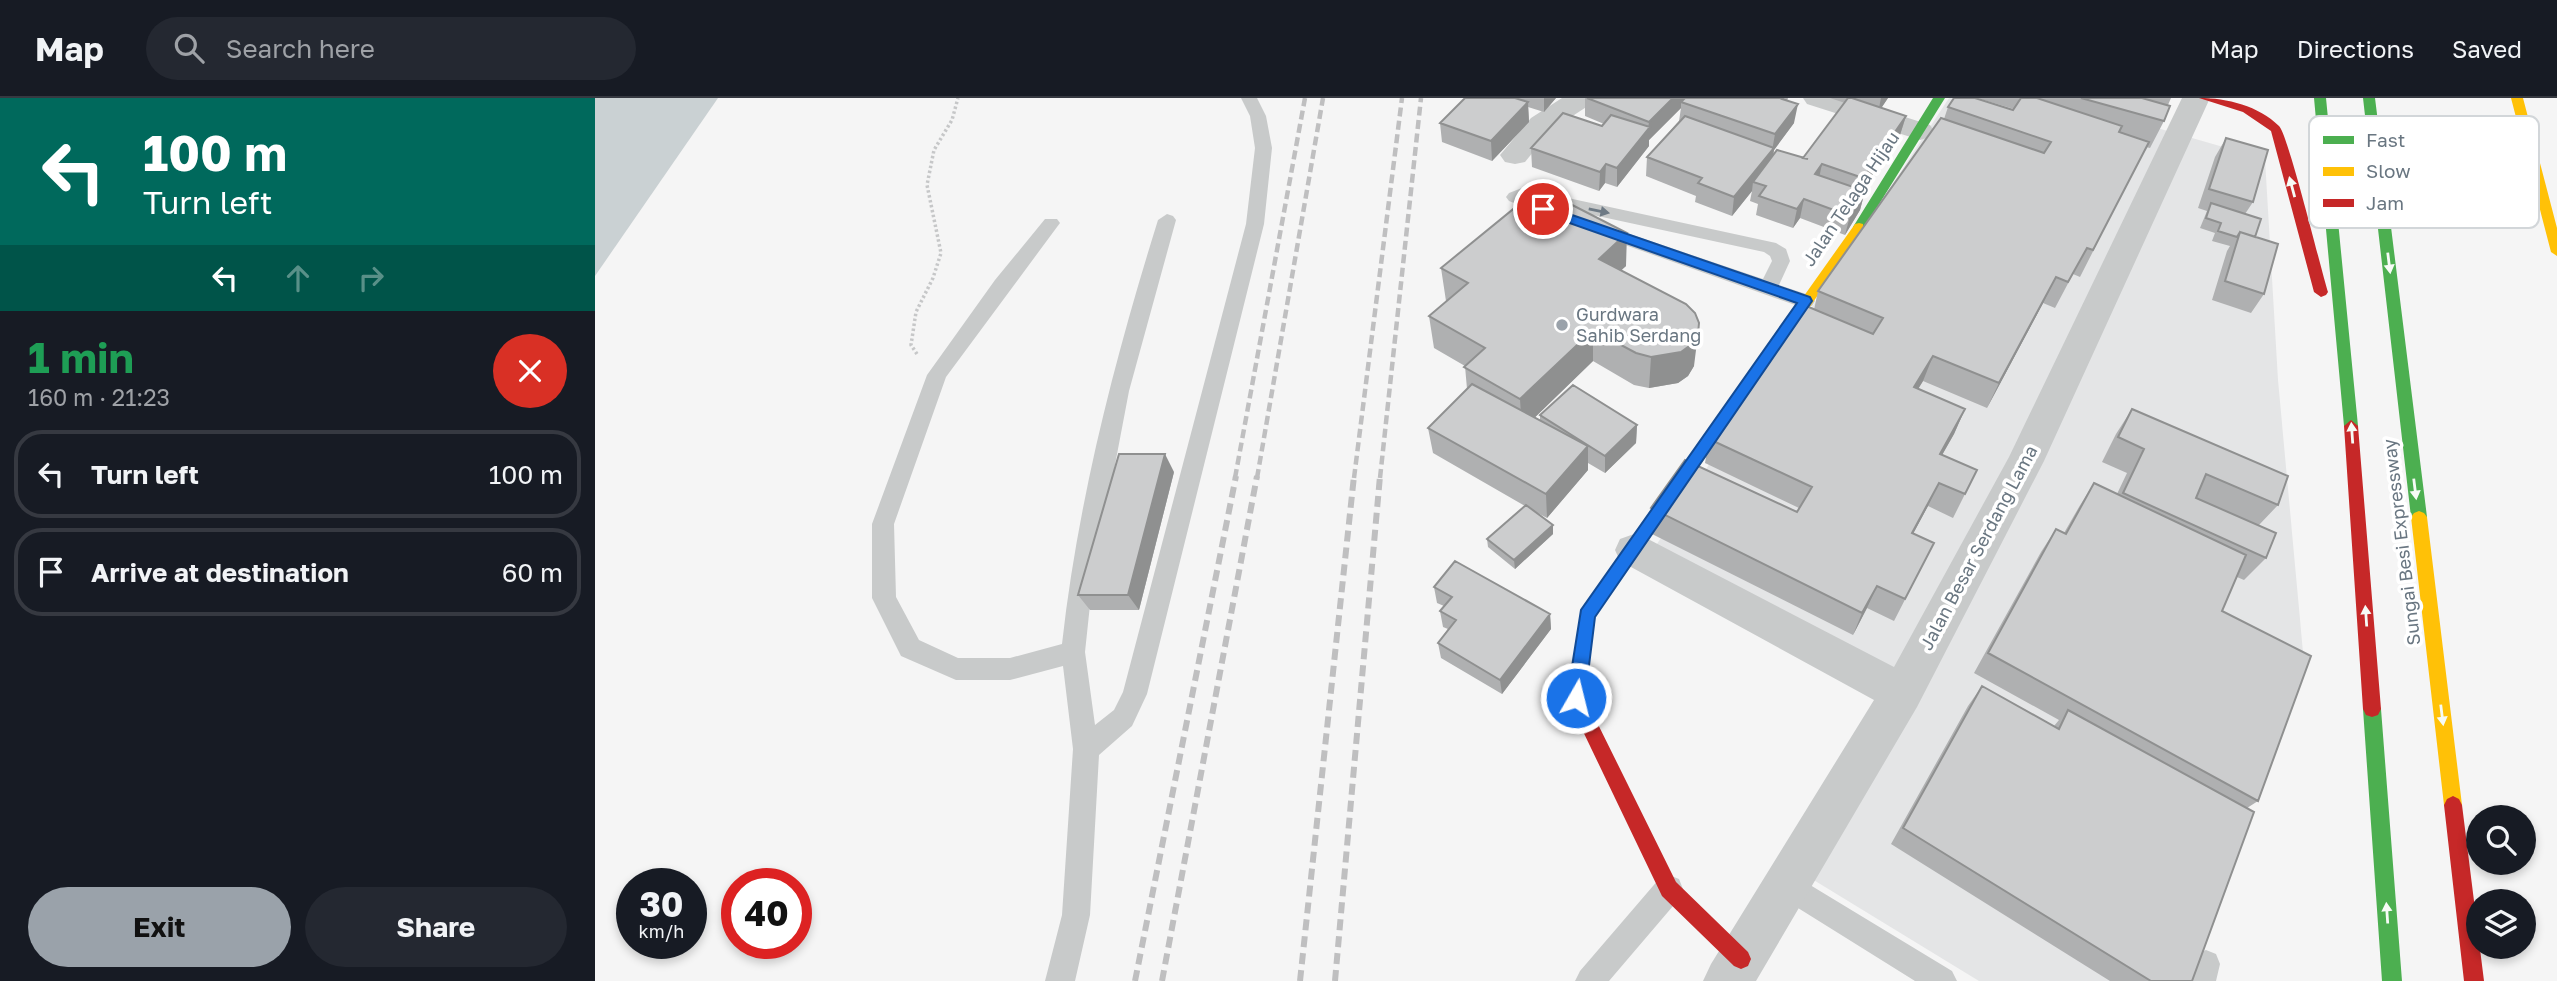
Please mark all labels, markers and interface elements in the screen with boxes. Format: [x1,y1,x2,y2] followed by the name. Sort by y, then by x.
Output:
[146,17,636,80] search box
[35,29,104,68] text: Map
[170,29,208,67] icon: search
[226,33,375,64] text: Search here
[2210,34,2259,63] text: Map
[2297,34,2414,63] text: Directions
[2452,34,2522,63] text: Saved
[2309,116,2539,228] legend
[143,123,287,182] text: 100 m
[28,126,119,217] icon: left
[1797,127,1903,270] street label: Jalan Telaga Hijau
[2366,128,2405,151] text: Fast
[2366,159,2411,182] text: Slow
[2287,177,2297,198] one-way arrow
[1513,179,1573,239] pin
[143,183,272,221] text: Turn left
[1524,190,1562,228] icon: arrive
[2366,191,2404,214] text: Jam
[1588,205,1610,216] one-way arrow
[2383,252,2394,274] one-way arrow
[206,259,244,297] icon: left
[279,259,317,297] icon: ahead
[352,259,390,297] icon: right
[1576,303,1701,346] place label: Gurdwara Sahib Serdang
[1554,317,1570,333] marker: Gurdwara Sahib Serdang
[28,332,134,382] text: 1 min
[493,334,567,408] button: close
[28,383,170,411] text: 160 m · 21:23
[2346,421,2357,443] one-way arrow
[2377,438,2425,647] street label: Sungai Besi Expressway
[1915,441,2042,654] street label: Jalan Besar Serdang Lama
[32,455,70,493] icon: left
[91,459,199,490] text: Turn left
[489,459,563,490] text: 100 m
[2410,478,2421,500] one-way arrow
[32,553,70,591] icon: arrive
[91,557,349,588] text: Arrive at destination
[502,557,563,588] text: 60 m
[2360,605,2371,627] one-way arrow
[1539,661,1613,735] position arrow
[2437,704,2448,726] one-way arrow
[2466,805,2536,959] map controls
[2466,805,2536,875] button: search
[721,868,812,959] speed limit sign: 40
[639,883,684,925] text: 30
[28,887,291,967] button: Exit
[305,887,567,967] button: Share
[2466,889,2536,959] button: layers
[2381,902,2392,924] one-way arrow
[639,920,684,942] text: km/h

